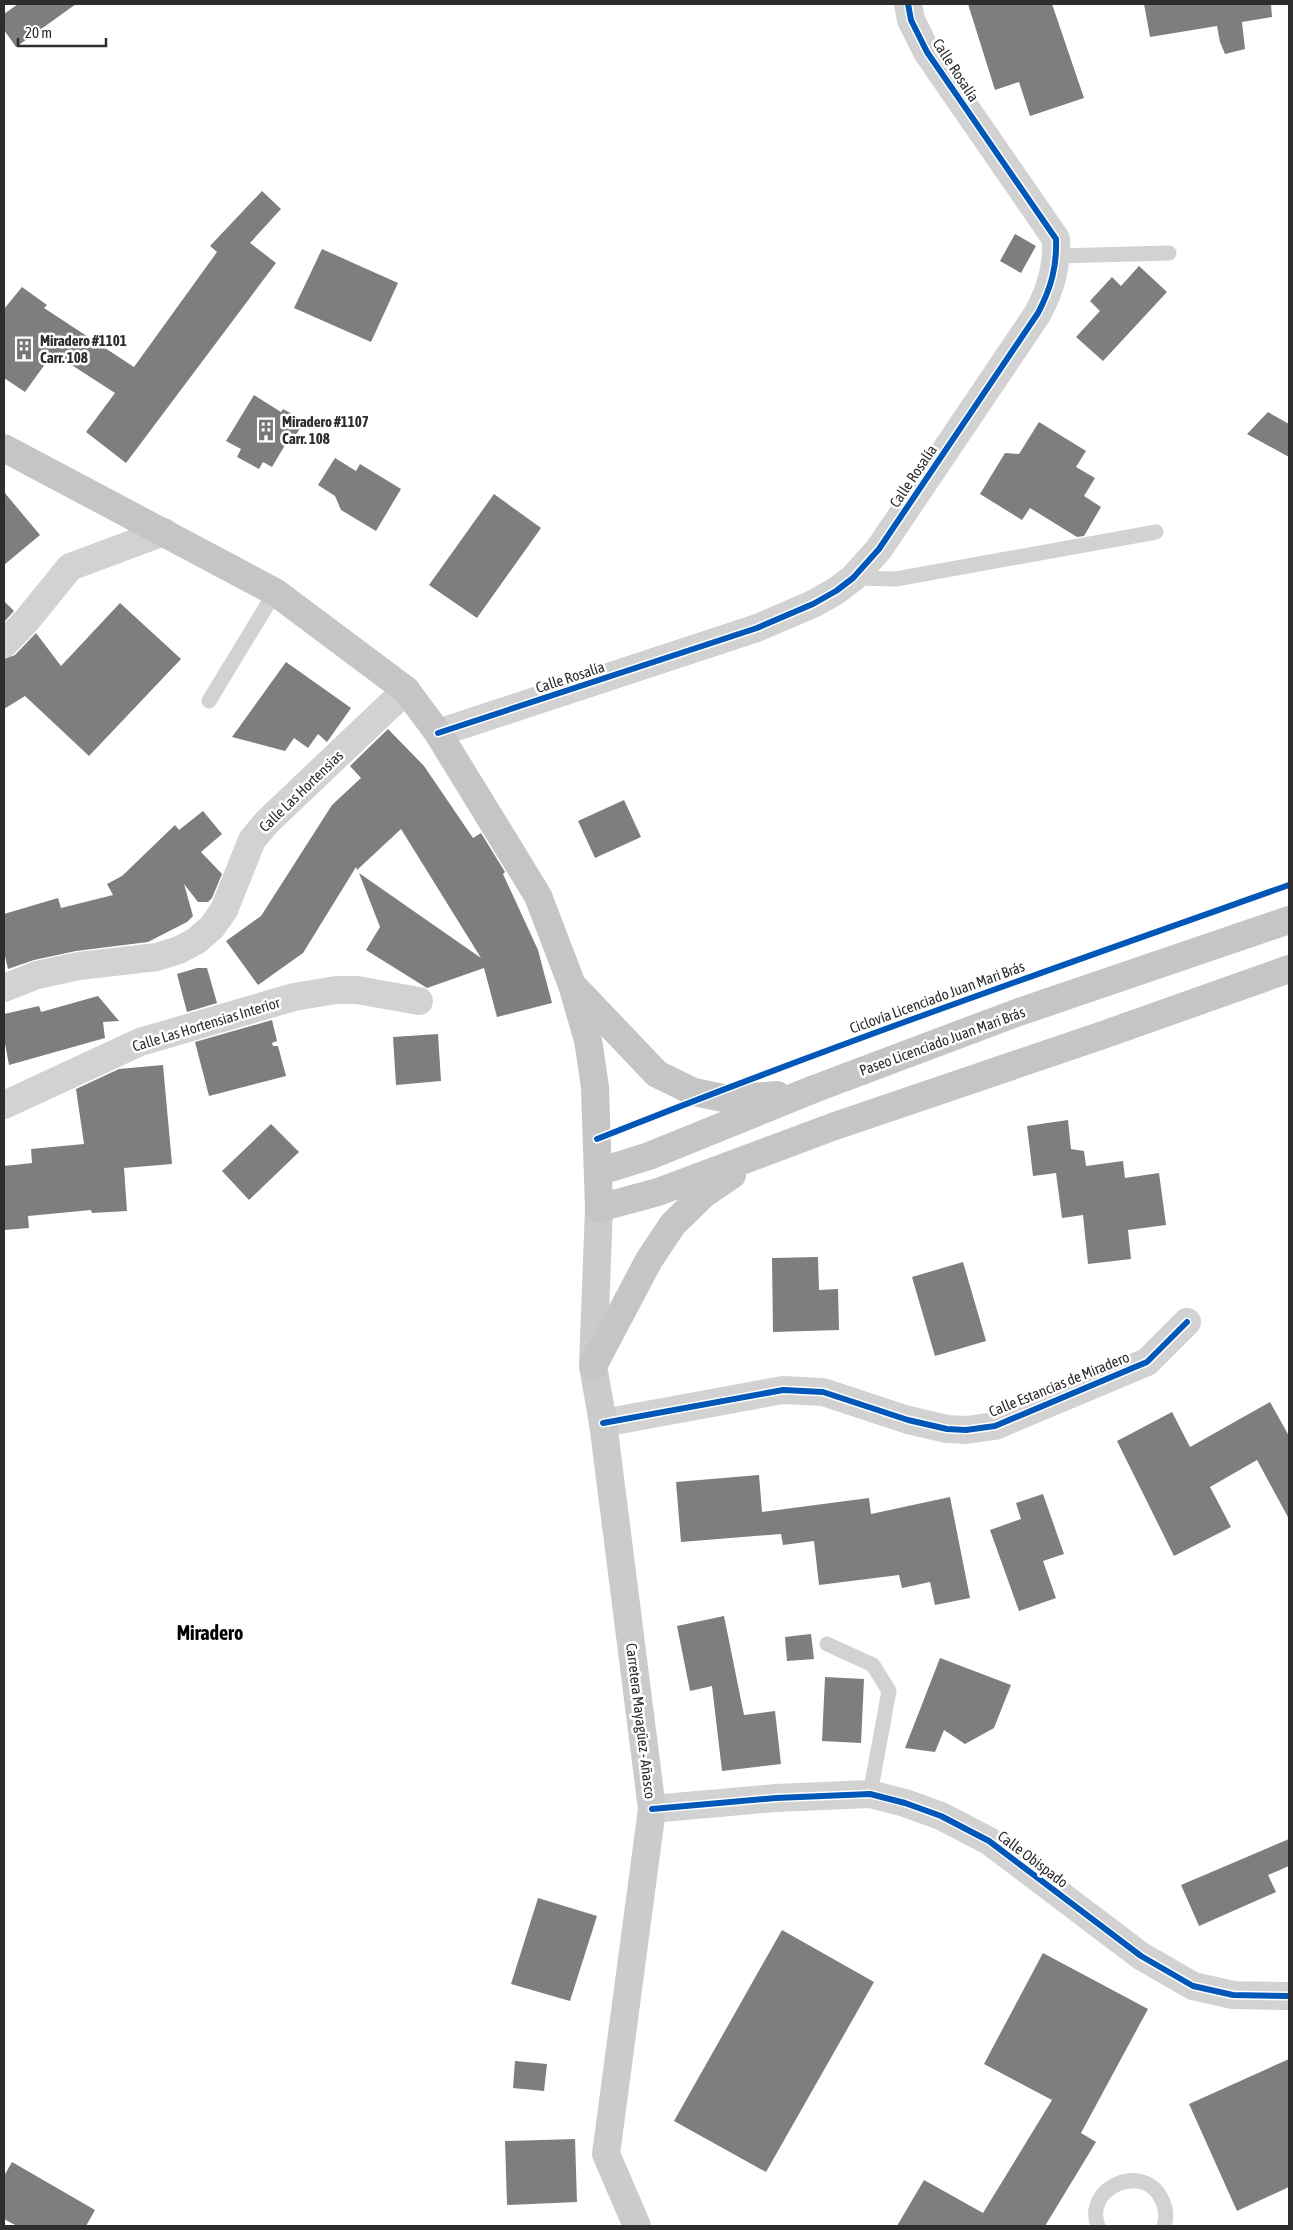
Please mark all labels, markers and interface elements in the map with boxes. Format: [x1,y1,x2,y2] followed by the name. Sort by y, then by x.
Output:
[18,15,105,47] scale bar
[25,24,52,41] text: 20 m
[929,35,983,105] street label: Calle Rosalía
[40,332,127,366] place label: Miradero #1101 Carr. 108
[11,336,37,362] building icon: Miradero #1101 Carr. 108
[282,413,369,447] place label: Miradero #1107 Carr. 108
[253,417,279,443] building icon: Miradero #1107 Carr. 108
[886,442,940,510] street label: Calle Rosalía
[533,658,607,696] street label: Calle Rosalía
[256,747,346,835] street label: Calle Las Hortensias
[847,957,1027,1037] street label: Ciclovía Licenciado Juan Mari Brás
[130,993,282,1055] street label: Calle Las Hortensias Interior
[857,1003,1027,1079] street label: Paseo Licenciado Juan Mari Brás
[986,1348,1132,1420] street label: Calle Estancias de Miradero
[177,1621,243,1644] district label: Miradero
[623,1642,659,1800] street label: Carretera Mayagüez - Añasco
[995,1827,1071,1891] street label: Calle Obispado

